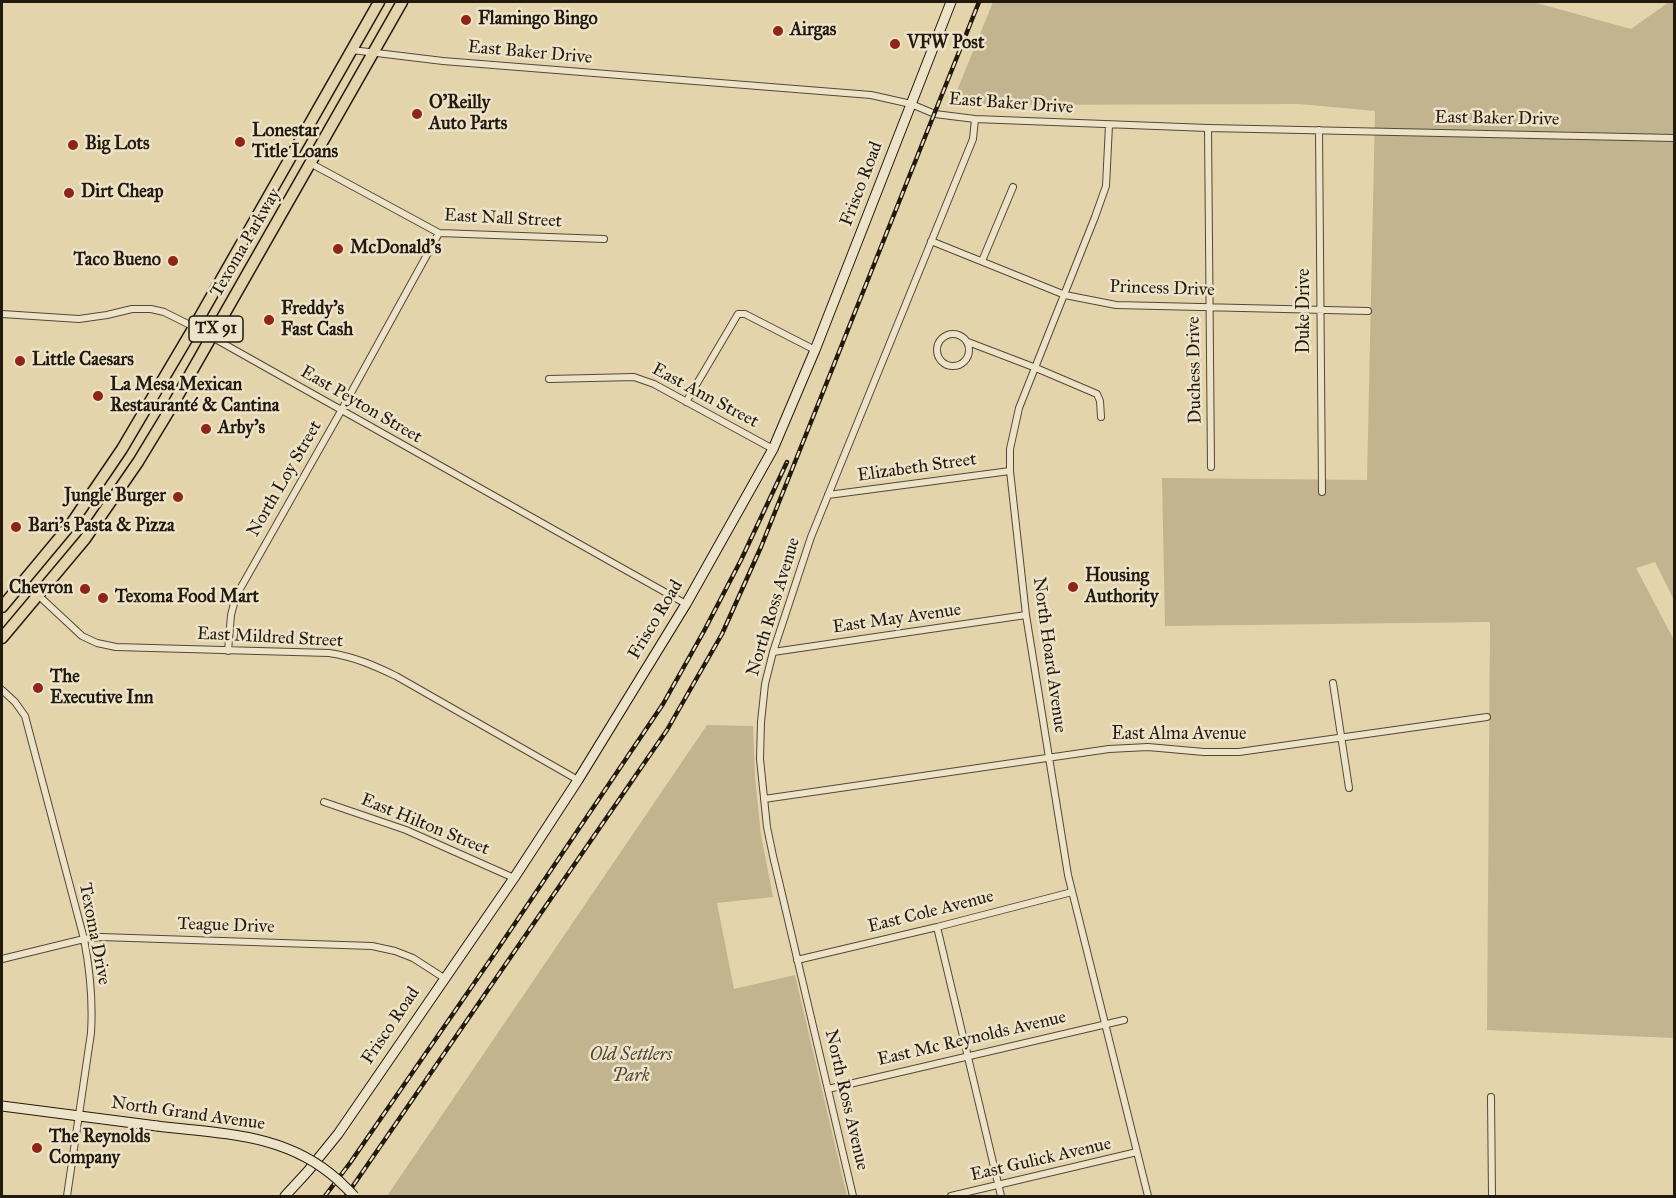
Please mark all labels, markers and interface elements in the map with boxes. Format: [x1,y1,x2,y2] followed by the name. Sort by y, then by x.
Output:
[478,9,598,31] place label: Flamingo Bingo
[459,13,473,27] marker: Flamingo Bingo
[790,20,836,42] place label: Airgas
[771,24,785,38] marker: Airgas
[907,33,984,55] place label: VFW Post
[467,37,593,69] street label: East Baker Drive
[888,37,902,51] marker: VFW Post
[948,89,1074,119] street label: East Baker Drive
[429,93,507,136] place label: O'Reilly Auto Parts
[410,107,424,121] marker: O'Reilly Auto Parts
[1434,107,1560,131] street label: East Baker Drive
[252,121,338,164] place label: Lonestar Title Loans
[85,134,149,156] place label: Big Lots
[233,135,247,149] marker: Lonestar Title Loans
[66,138,80,152] marker: Big Lots
[836,139,888,229] street label: Frisco Road
[81,182,163,204] place label: Dirt Cheap
[206,185,286,301] street label: Texoma Parkway
[62,186,76,200] marker: Dirt Cheap
[443,205,563,233] street label: East Nall Street
[350,238,441,260] place label: McDonald's
[331,242,345,256] marker: McDonald's
[74,250,161,272] place label: Taco Bueno
[166,254,180,268] marker: Taco Bueno
[1294,269,1316,353] street label: Duke Drive
[1109,276,1215,302] street label: Princess Drive
[281,299,353,342] place label: Freddy's Fast Cash
[262,313,276,327] marker: Freddy's Fast Cash
[189,316,243,342] road number: TX 91
[1183,316,1207,424] street label: Duchess Drive
[32,350,134,372] place label: Little Caesars
[13,354,27,368] marker: Little Caesars
[648,359,762,433] street label: East Ann Street
[296,361,426,449] street label: East Peyton Street
[110,375,279,418] place label: La Mesa Mexican Restauranté & Cantina
[91,389,105,403] marker: La Mesa Mexican Restauranté & Cantina
[243,417,327,541] street label: North Loy Street
[218,418,265,440] place label: Arby's
[199,422,213,436] marker: Arby's
[856,449,978,487] street label: Elizabeth Street
[64,486,166,508] place label: Jungle Burger
[171,490,185,504] marker: Jungle Burger
[28,516,175,538] place label: Bari's Pasta & Pizza
[9,520,23,534] marker: Bari's Pasta & Pizza
[743,535,805,679] street label: North Ross Avenue
[1085,566,1158,608] place label: Housing Authority
[624,576,688,664] street label: Frisco Road
[1027,576,1071,734] street label: North Hoard Avenue
[9,578,73,600] place label: Chevron
[1066,580,1080,594] marker: Housing Authority
[78,582,92,596] marker: Chevron
[115,587,259,609] place label: Texoma Food Mart
[96,591,110,605] marker: Texoma Food Mart
[831,599,963,639] street label: East May Avenue
[196,623,344,653] street label: East Mildred Street
[50,667,153,710] place label: The Executive Inn
[31,681,45,695] marker: The Executive Inn
[1112,724,1246,746] street label: East Alma Avenue
[358,789,492,861] street label: East Hilton Street
[74,881,114,987] street label: Texoma Drive
[866,886,996,938] street label: East Cole Avenue
[177,914,275,938] street label: Teague Drive
[357,983,425,1069] street label: Frisco Road
[876,1007,1068,1071] street label: East Mc Reynolds Avenue
[819,1027,873,1173] street label: North Ross Avenue
[590,1045,672,1088] park label: Old Settlers Park
[110,1092,266,1136] street label: North Grand Avenue
[49,1127,150,1170] place label: The Reynolds Company
[969,1133,1113,1187] street label: East Gulick Avenue
[30,1141,44,1155] marker: The Reynolds Company

